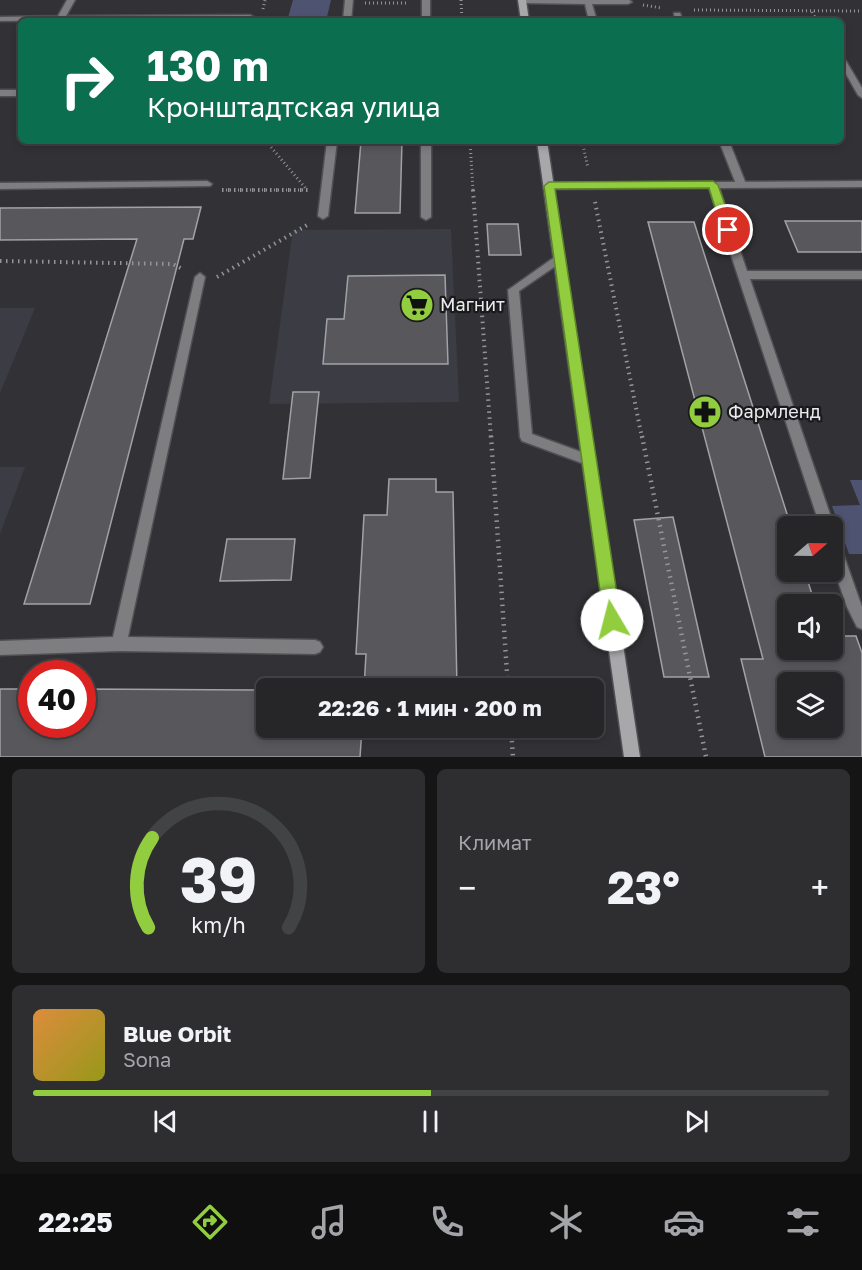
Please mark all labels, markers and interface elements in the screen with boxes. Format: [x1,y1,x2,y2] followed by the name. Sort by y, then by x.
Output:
[147,40,269,90] text: 130 m
[48,42,126,120] icon: right
[147,91,441,123] text: Кронштадтская улица
[702,204,753,255] pin
[711,213,744,246] icon: arrive
[399,287,435,323] supermarket icon: Магнит
[440,293,505,315] place label: Магнит
[687,394,723,430] pharmacy icon: Фармленд
[728,400,821,422] place label: Фармленд
[777,516,843,582] north arrow
[777,516,843,738] map controls
[580,588,644,652] position arrow
[777,594,843,660] button: sound
[18,660,96,738] speed limit sign: 40
[777,672,843,738] button: layers
[318,694,542,721] text: 22:26 · 1 мин · 200 m
[458,830,532,854] text: Климат
[180,841,257,916] text: 39
[607,860,680,914] text: 23°
[458,868,476,907] text: −
[811,868,829,907] text: +
[191,912,246,938] text: km/h
[123,1020,231,1047] text: Blue Orbit
[123,1047,171,1071] text: Sona
[149,1105,182,1138] icon: previous
[414,1105,447,1138] icon: pause
[680,1105,713,1138] icon: next
[189,1201,231,1243] icon: directions
[308,1201,350,1243] icon: music
[426,1201,468,1243] icon: phone
[545,1201,587,1243] icon: climate
[663,1201,705,1243] icon: car
[782,1201,824,1243] icon: filters
[38,1206,113,1238] text: 22:25

